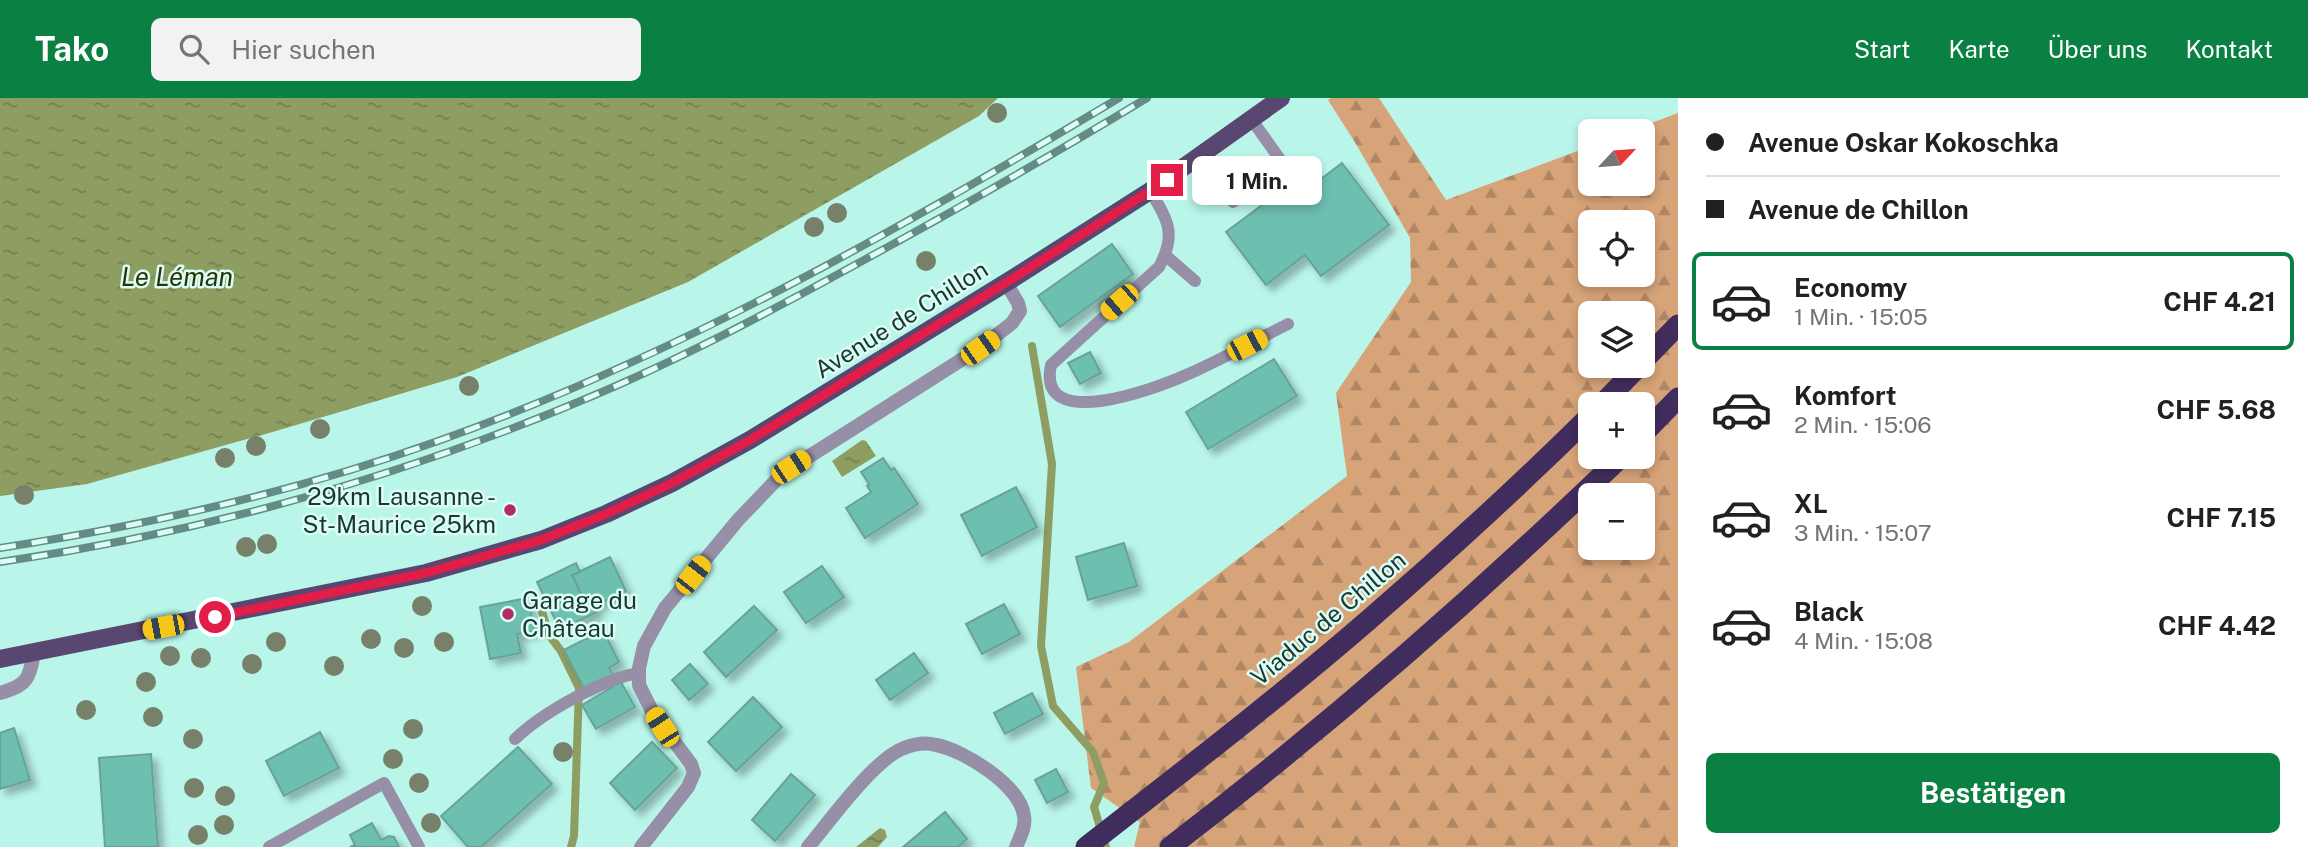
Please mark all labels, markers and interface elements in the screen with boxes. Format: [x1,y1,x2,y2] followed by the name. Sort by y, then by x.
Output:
[151,18,641,81] search box
[35,30,109,68] text: Tako
[175,30,213,68] icon: search
[231,34,376,65] text: Hier suchen
[1854,35,1910,63] text: Start
[1948,35,2010,63] text: Karte
[2048,35,2147,63] text: Über uns
[2185,35,2273,63] text: Kontakt
[1578,119,1656,196] north arrow
[1578,119,1655,560] map controls
[1748,127,2059,158] text: Avenue Oskar Kokoschka
[1192,155,1321,204] callout: 1 Min.
[1151,164,1183,196] route end
[1226,167,1288,194] text: 1 Min.
[1748,194,1969,225] text: Avenue de Chillon
[1578,210,1655,287] button: locate
[809,254,993,384] street label: Avenue de Chillon
[121,261,233,292] water label: Le Léman
[1710,270,1773,333] icon: car
[1794,272,1907,303] text: Economy
[1097,280,1142,324] car
[2163,286,2276,317] text: CHF 4.21
[1578,301,1655,378] button: layers
[1794,303,1928,330] text: 1 Min. · 15:05
[1224,326,1271,364] car
[957,327,1004,369] car
[1710,378,1773,441] icon: car
[1794,380,1896,411] text: Komfort
[1578,392,1655,469] button: +
[2156,394,2276,425] text: CHF 5.68
[1794,411,1932,438] text: 2 Min. · 15:06
[768,447,815,487] car
[303,482,496,538] place label: 29km Lausanne - St-Maurice 25km
[1578,483,1655,560] button: −
[1710,486,1773,549] icon: car
[1794,488,1828,519] text: XL
[502,502,518,518] marker: 29km Lausanne - St-Maurice 25km
[2166,502,2276,533] text: CHF 7.15
[1794,519,1932,546] text: 3 Min. · 15:07
[1245,545,1411,691] street label: Viaduc de Chillon
[672,552,715,598] car
[522,586,637,642] place label: Garage du Château
[1710,594,1773,657] icon: car
[1794,596,1864,627] text: Black
[199,601,231,633] route start
[500,606,516,622] marker: Garage du Château
[2158,610,2276,641] text: CHF 4.42
[141,613,186,641] car
[1794,627,1933,654] text: 4 Min. · 15:08
[642,704,683,750] car
[1706,753,2280,833] button: Bestätigen

